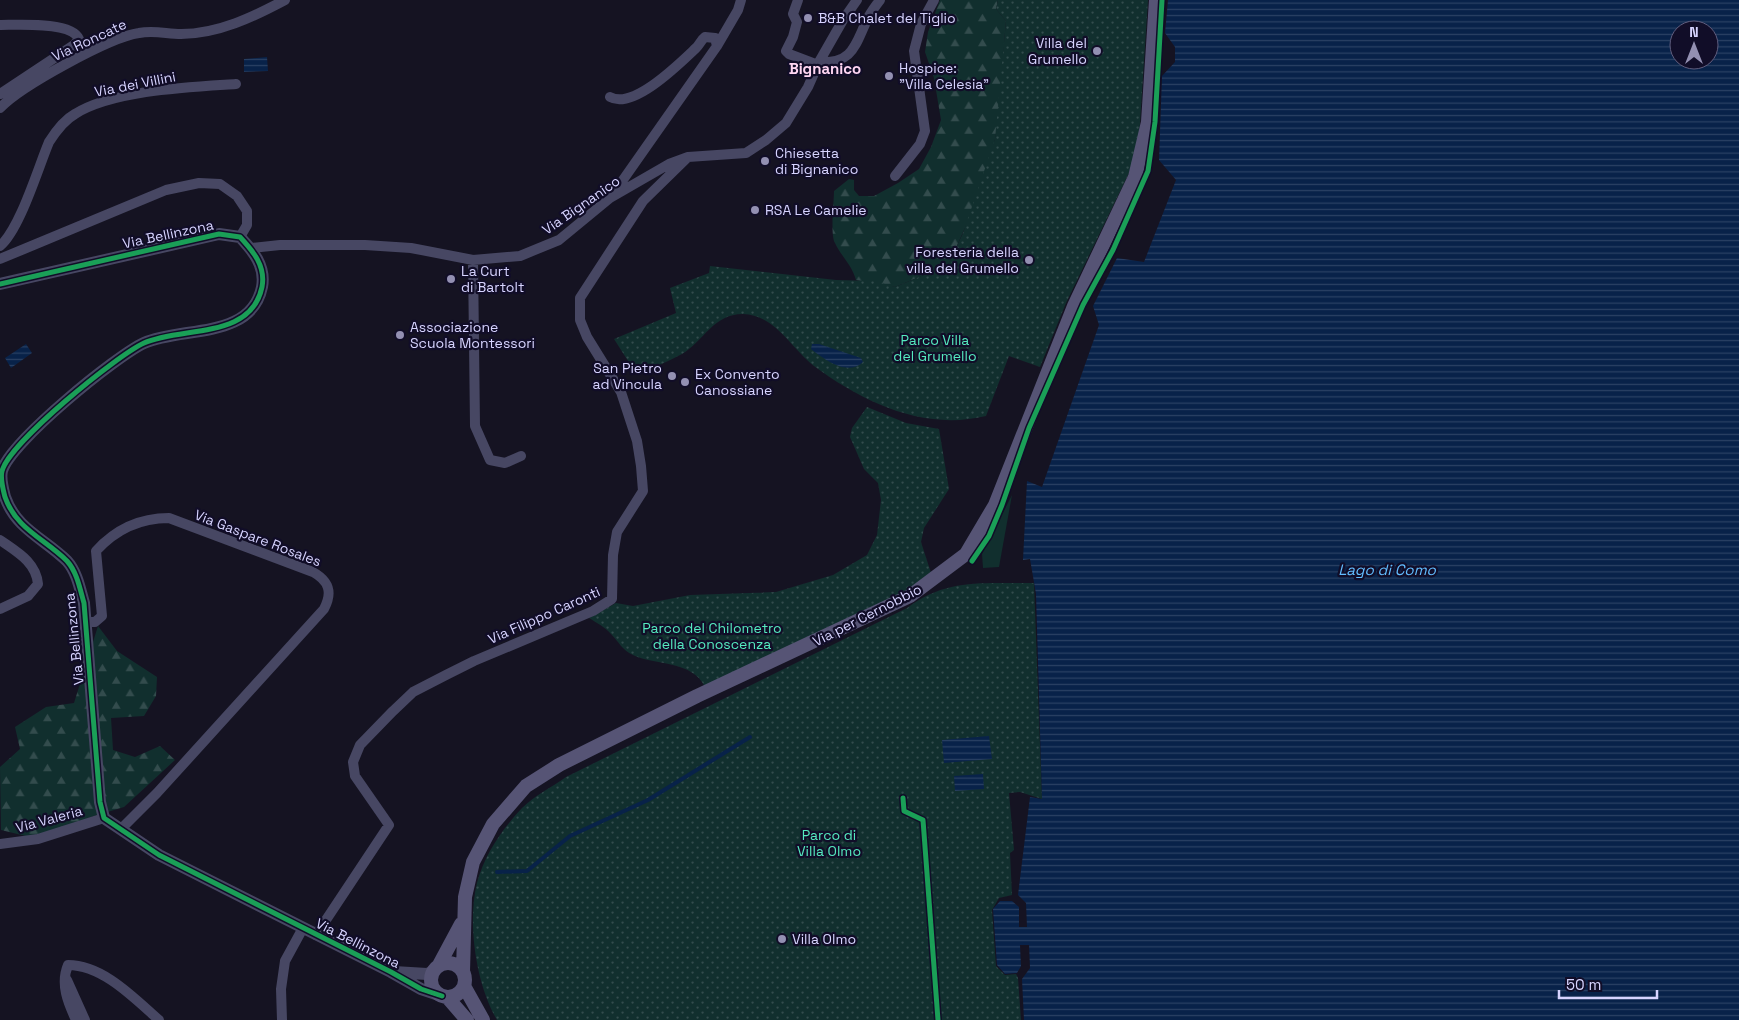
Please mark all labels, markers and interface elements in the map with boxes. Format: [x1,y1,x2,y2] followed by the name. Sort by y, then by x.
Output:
[818,9,956,27] place label: B&B Chalet del Tiglio
[802,12,814,24] marker: B&B Chalet del Tiglio
[49,15,129,65] street label: Via Roncate
[1669,20,1719,70] north arrow
[1689,23,1699,41] text: N
[1028,34,1087,68] place label: Villa del Grumello
[1091,45,1103,57] marker: Villa del Grumello
[789,59,861,78] district label: Bignanico
[899,59,989,93] place label: Hospice: "Villa Celesia"
[93,67,177,101] street label: Via dei Villini
[883,70,895,82] marker: Hospice: "Villa Celesia"
[775,144,858,178] place label: Chiesetta di Bignanico
[759,155,771,167] marker: Chiesetta di Bignanico
[539,172,623,238] street label: Via Bignanico
[765,201,867,219] place label: RSA Le Camelie
[749,204,761,216] marker: RSA Le Camelie
[121,216,215,252] street label: Via Bellinzona
[906,243,1019,277] place label: Foresteria della villa del Grumello
[1023,254,1035,266] marker: Foresteria della villa del Grumello
[461,262,524,296] place label: La Curt di Bartolt
[445,273,457,285] marker: La Curt di Bartolt
[410,318,535,352] place label: Associazione Scuola Montessori
[394,329,406,341] marker: Associazione Scuola Montessori
[893,331,977,365] park label: Parco Villa del Grumello
[593,359,662,393] place label: San Pietro ad Vincula
[695,365,780,399] place label: Ex Convento Canossiane
[666,370,678,382] marker: San Pietro ad Vincula
[679,376,691,388] marker: Ex Convento Canossiane
[192,506,324,570] street label: Via Gaspare Rosales
[1338,560,1437,579] water label: Lago di Como
[810,580,924,650] street label: Via per Cernobbio
[485,582,603,648] street label: Via Filippo Caronti
[60,592,88,686] street label: Via Bellinzona
[642,619,782,653] park label: Parco del Chilometro della Conoscenza
[14,801,84,837] street label: Via Valeria
[797,826,861,860] park label: Parco di Villa Olmo
[313,914,403,972] street label: Via Bellinzona
[792,930,856,948] place label: Villa Olmo
[776,933,788,945] marker: Villa Olmo
[1559,968,1656,1000] scale bar
[1566,975,1601,994] text: 50 m

